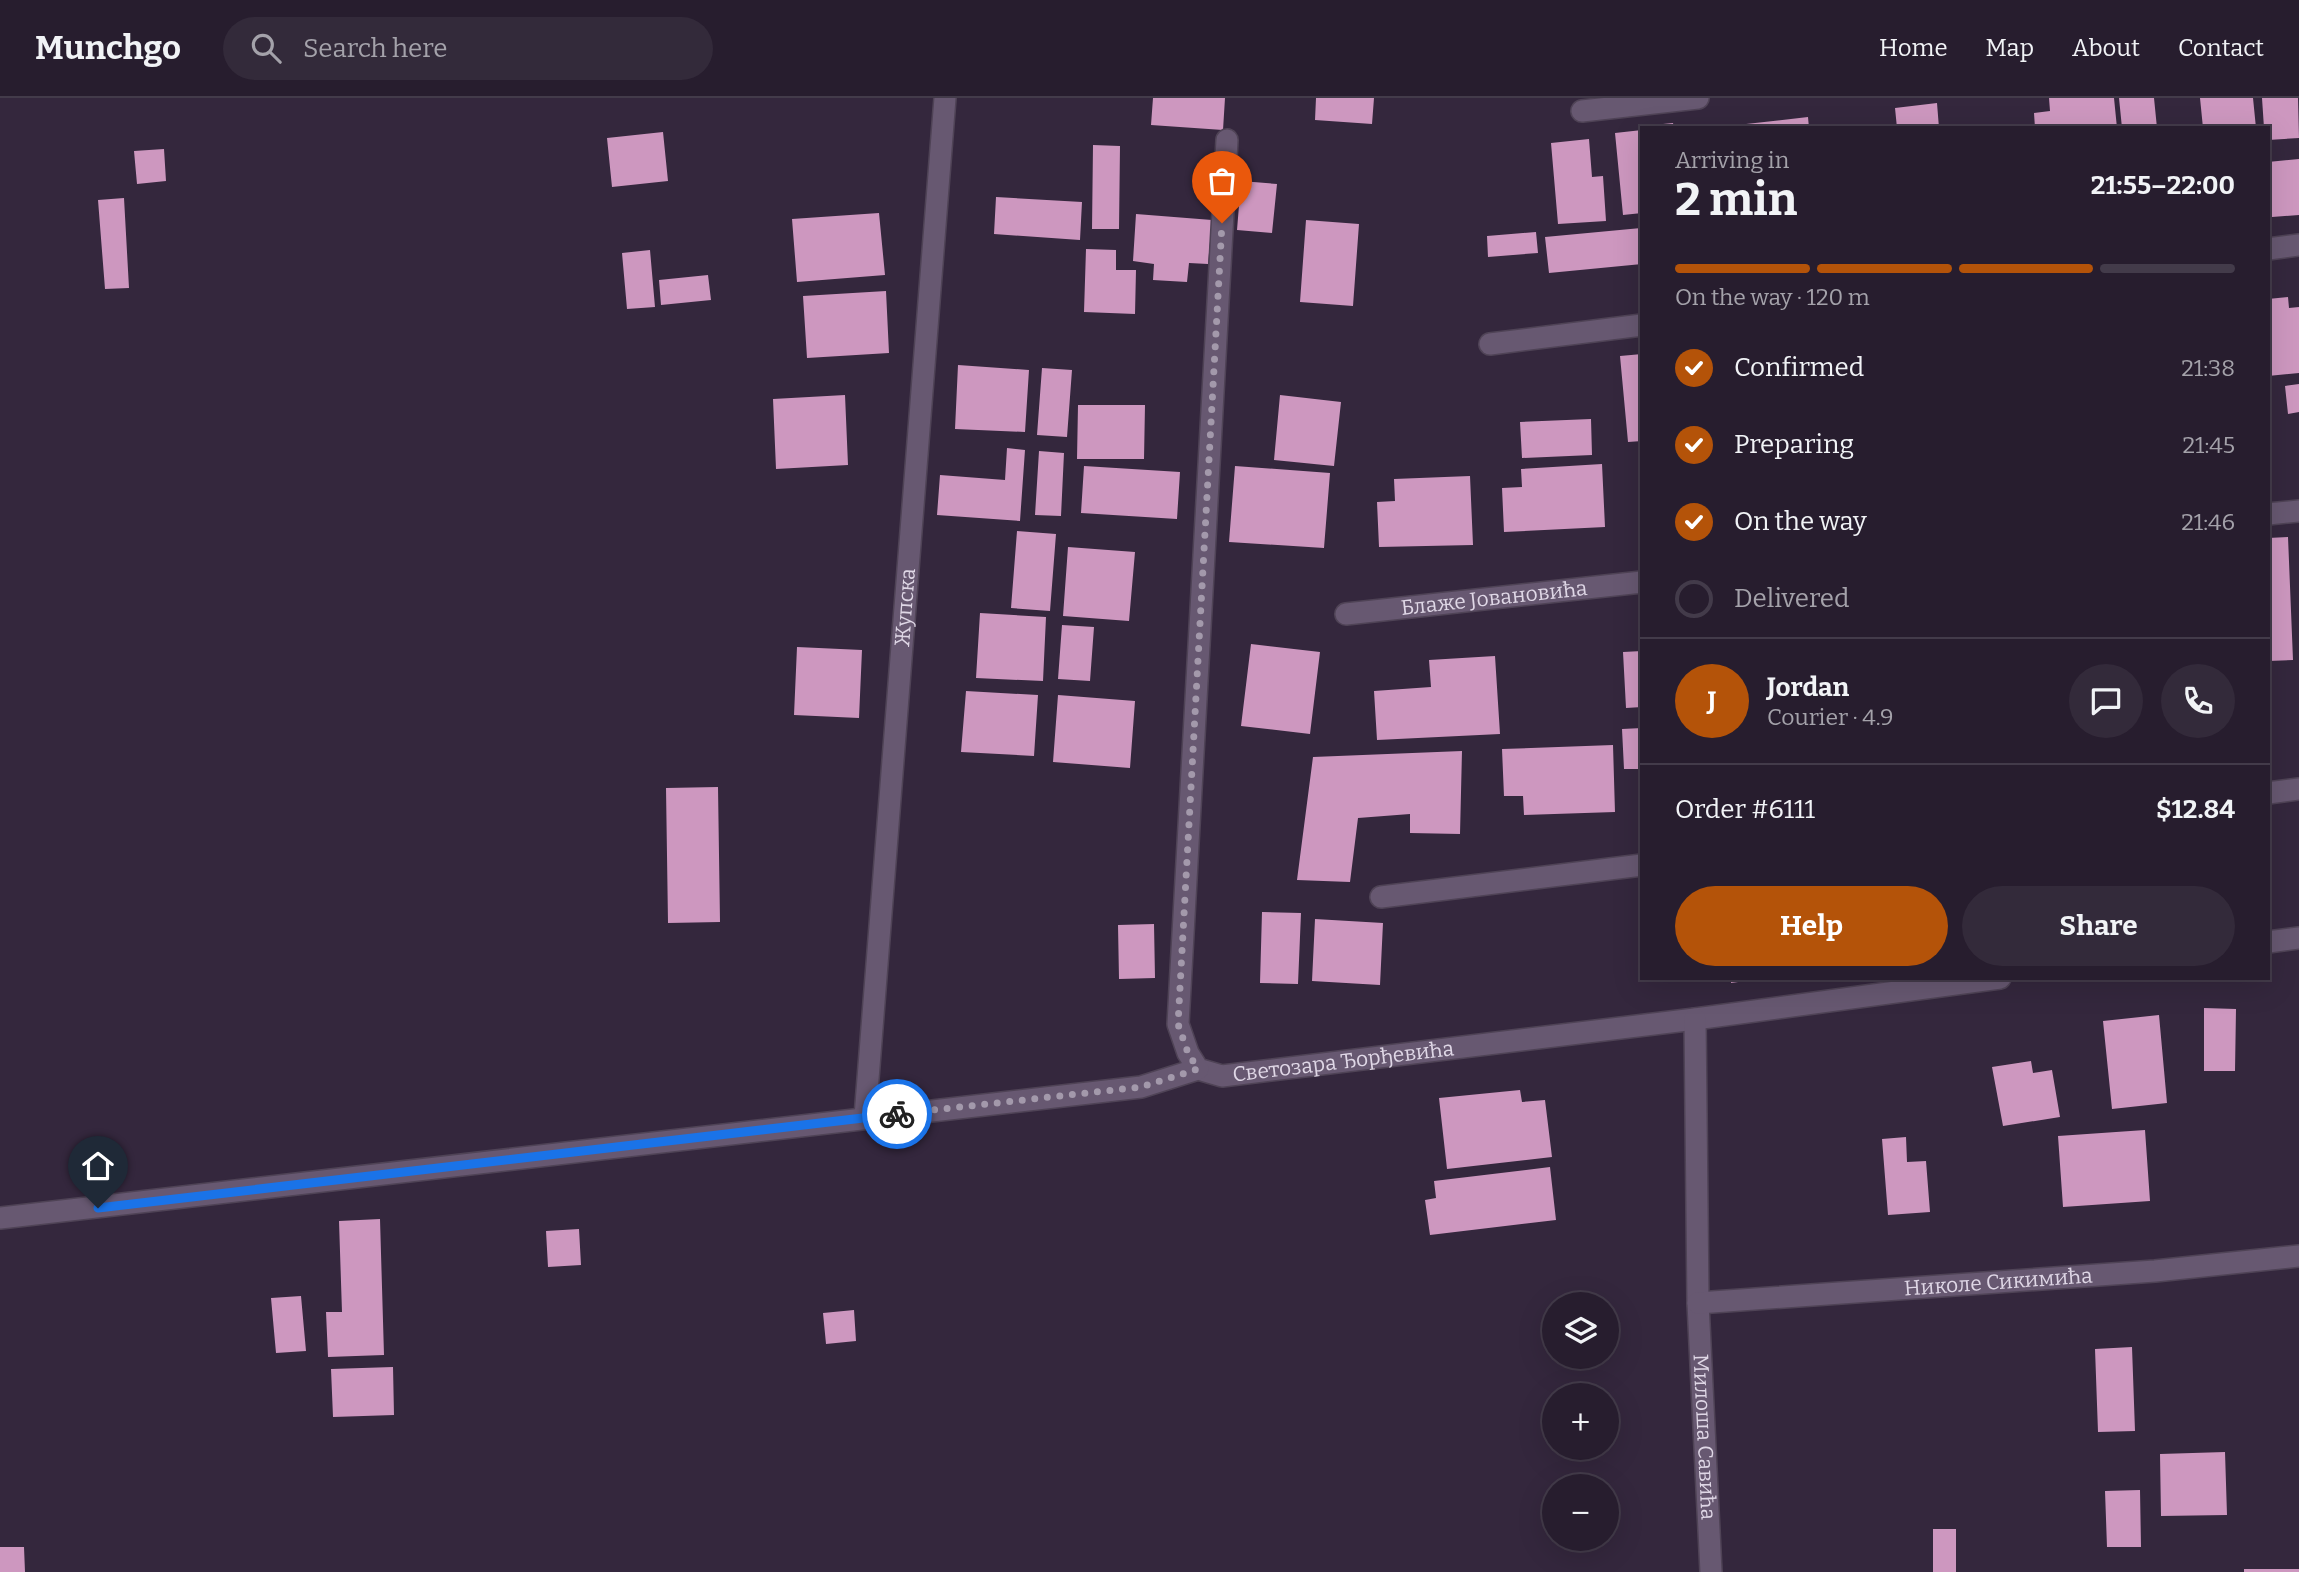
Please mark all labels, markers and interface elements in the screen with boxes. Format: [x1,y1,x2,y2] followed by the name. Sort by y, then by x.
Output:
[223,17,713,80] search box
[35,28,181,68] text: Munchgo
[247,29,285,67] icon: search
[303,33,447,64] text: Search here
[1879,34,1948,62] text: Home
[1986,34,2034,62] text: Map
[2072,34,2140,62] text: About
[2178,34,2264,62] text: Contact
[1675,146,1789,174] text: Arriving in
[1192,151,1252,223] pin
[1203,162,1241,200] icon: bag
[2091,170,2235,201] text: 21:55–22:00
[1675,172,1797,227] text: 2 min
[1675,283,1870,311] text: On the way · 120 m
[1675,349,1713,387] icon: check
[1734,352,1864,383] text: Confirmed
[2181,354,2235,382] text: 21:38
[1675,426,1713,464] icon: check
[1734,429,1854,460] text: Preparing
[2183,431,2235,459] text: 21:45
[1675,503,1713,541] icon: check
[1734,506,1867,537] text: On the way
[2181,508,2235,536] text: 21:46
[889,567,921,648] street label: Жупска
[1400,575,1589,621] street label: Блаже Јовановића
[1734,583,1849,614] text: Delivered
[2069,664,2143,738] button: chat
[2161,664,2235,738] button: phone
[1767,672,1849,703] text: Jordan
[1708,686,1716,717] text: J
[1767,703,1894,731] text: Courier · 4.9
[1675,794,1815,825] text: Order #6111
[2156,794,2235,825] text: $12.84
[1675,886,1948,966] button: Help
[1962,886,2235,966] button: Share
[1231,1035,1456,1088] street label: Светозара Ђорђевића
[862,1079,932,1149] courier
[878,1095,916,1133] icon: bike
[68,1136,128,1208] pin
[79,1147,117,1185] icon: home
[1903,1262,2094,1302] street label: Николе Сикимића
[1542,1292,1619,1551] map controls
[1542,1292,1619,1369] button: layers
[1687,1353,1721,1521] street label: Милоша Савића
[1542,1383,1619,1460] button: +
[1542,1474,1619,1551] button: −

